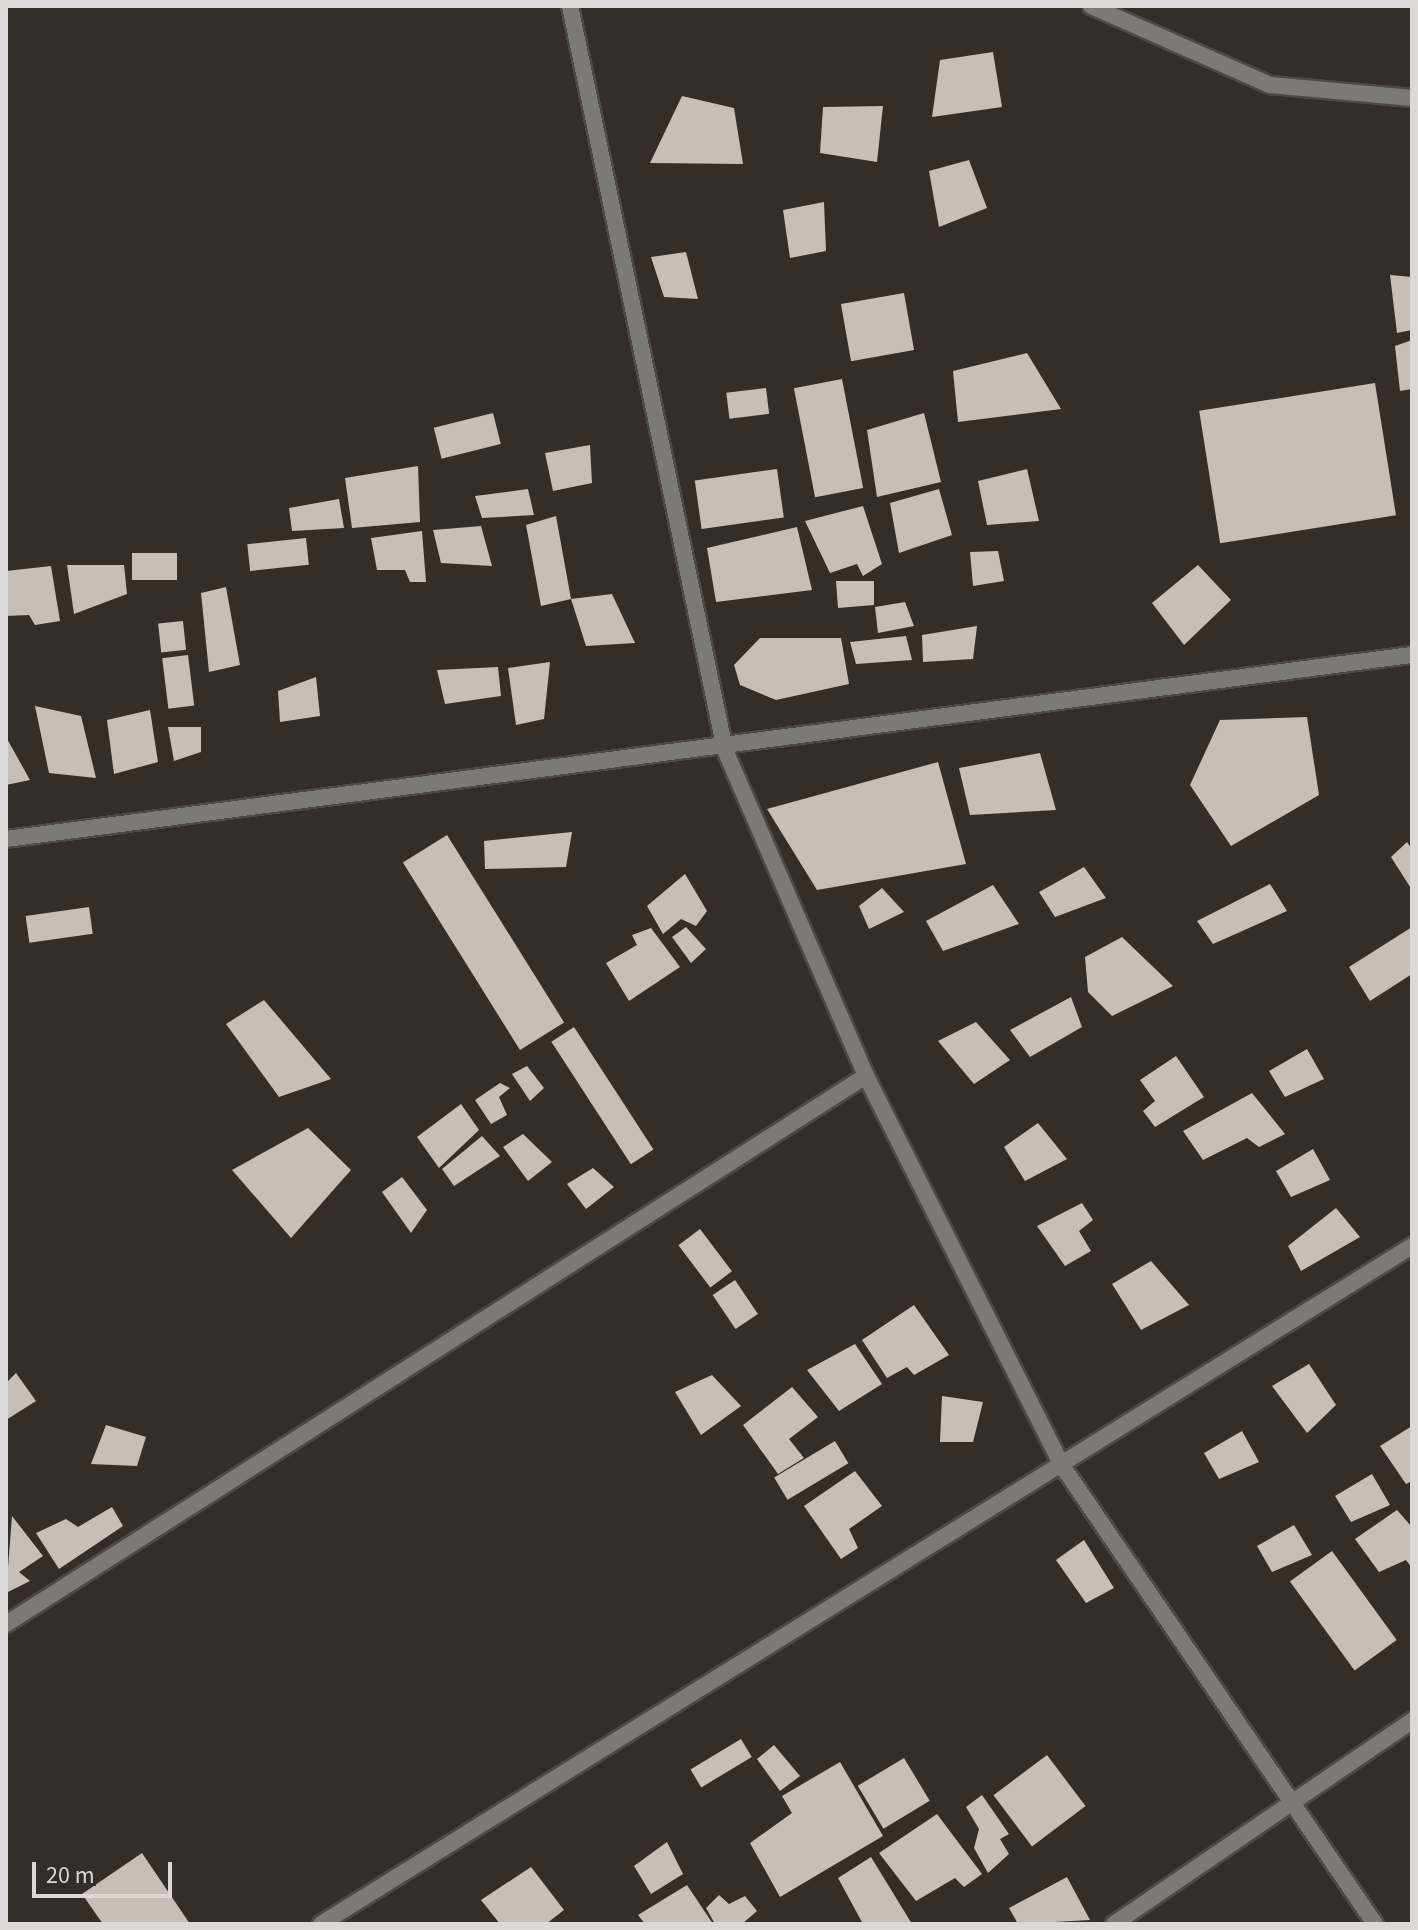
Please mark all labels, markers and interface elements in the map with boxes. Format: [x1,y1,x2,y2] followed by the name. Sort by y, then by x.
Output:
[36,1846,176,1896] scale bar
[46,1858,95,1893] text: 20 m

